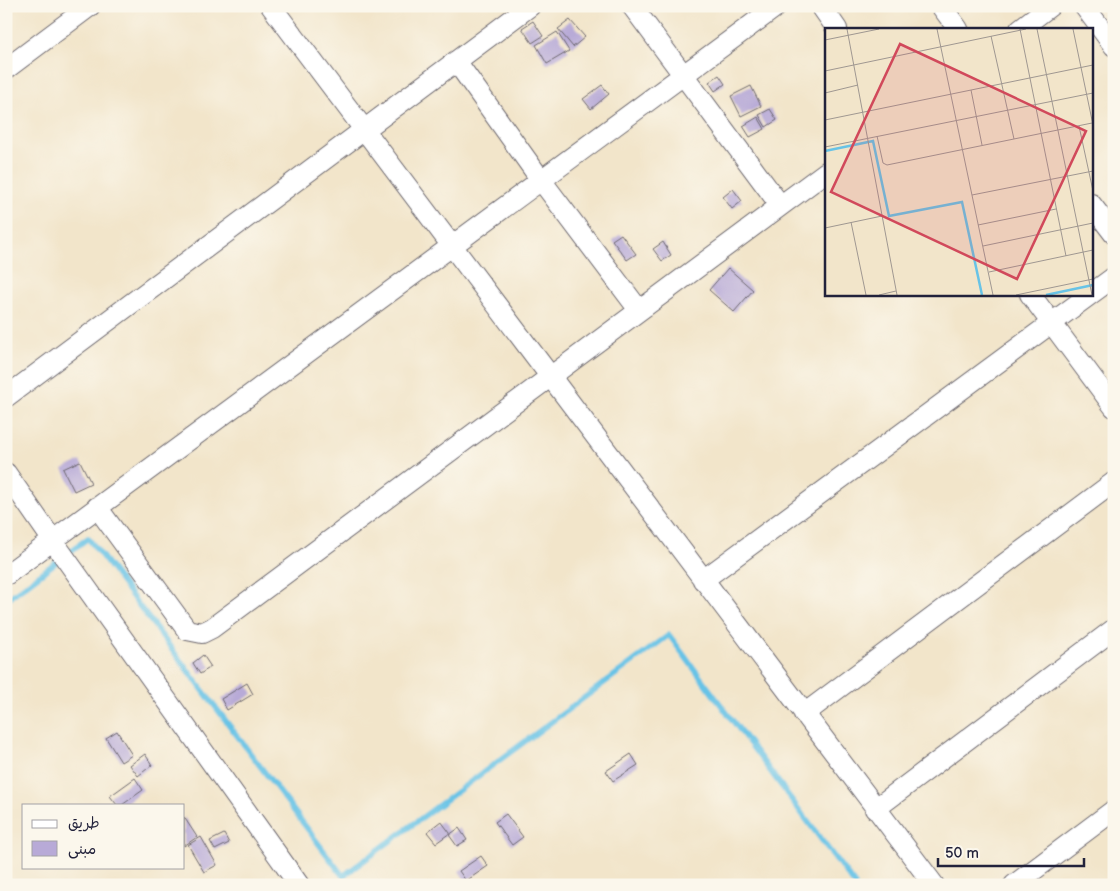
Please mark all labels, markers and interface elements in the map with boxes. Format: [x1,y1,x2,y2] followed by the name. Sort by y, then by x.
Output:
[825,28,1092,295] inset map
[22,804,185,868] legend
[68,814,100,833] text: طريق
[938,836,1084,868] scale bar
[68,840,96,859] text: مبنى
[945,844,979,863] text: 50 m

